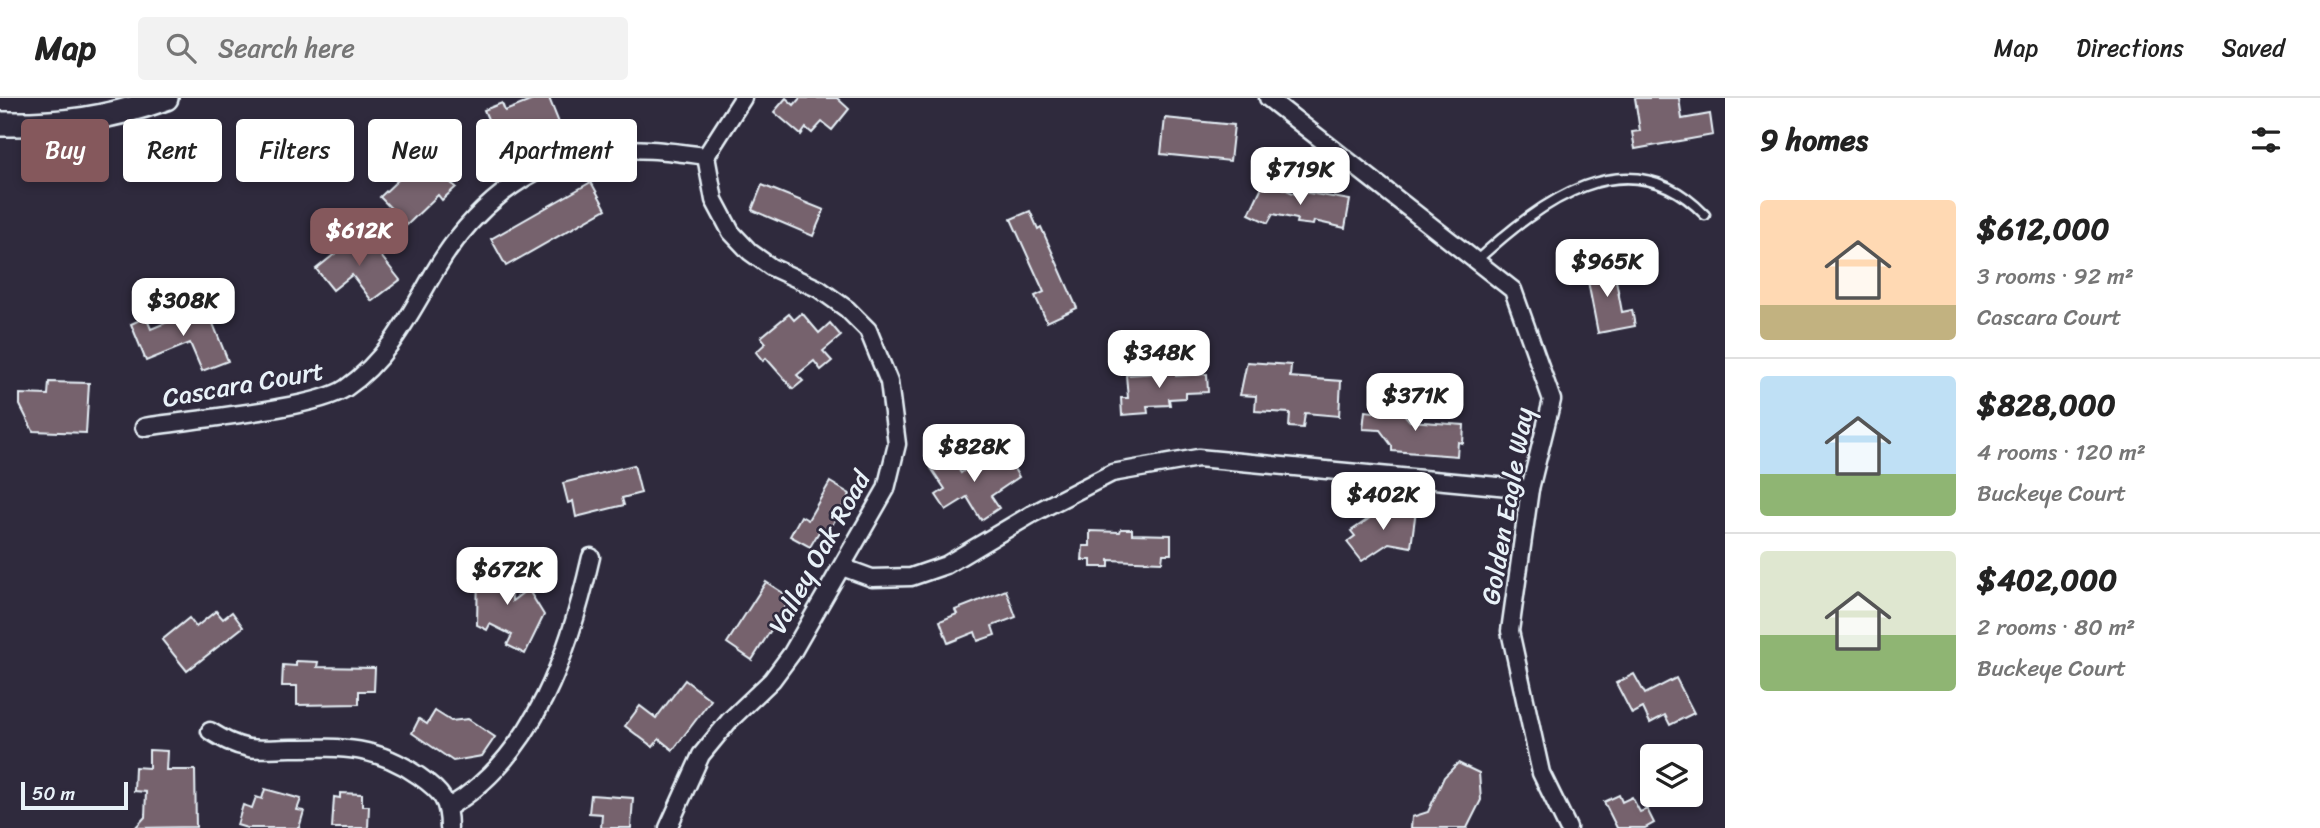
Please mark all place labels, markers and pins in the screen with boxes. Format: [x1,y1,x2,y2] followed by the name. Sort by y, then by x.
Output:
[1251,148,1349,207] pin: $719K
[310,208,408,268] pin: $612K
[1558,240,1656,299] pin: $965K
[134,278,232,338] pin: $308K
[1110,330,1208,390] pin: $348K
[1366,374,1464,433] pin: $371K
[925,424,1023,484] pin: $828K
[1334,472,1432,532] pin: $402K
[458,547,556,607] pin: $672K

